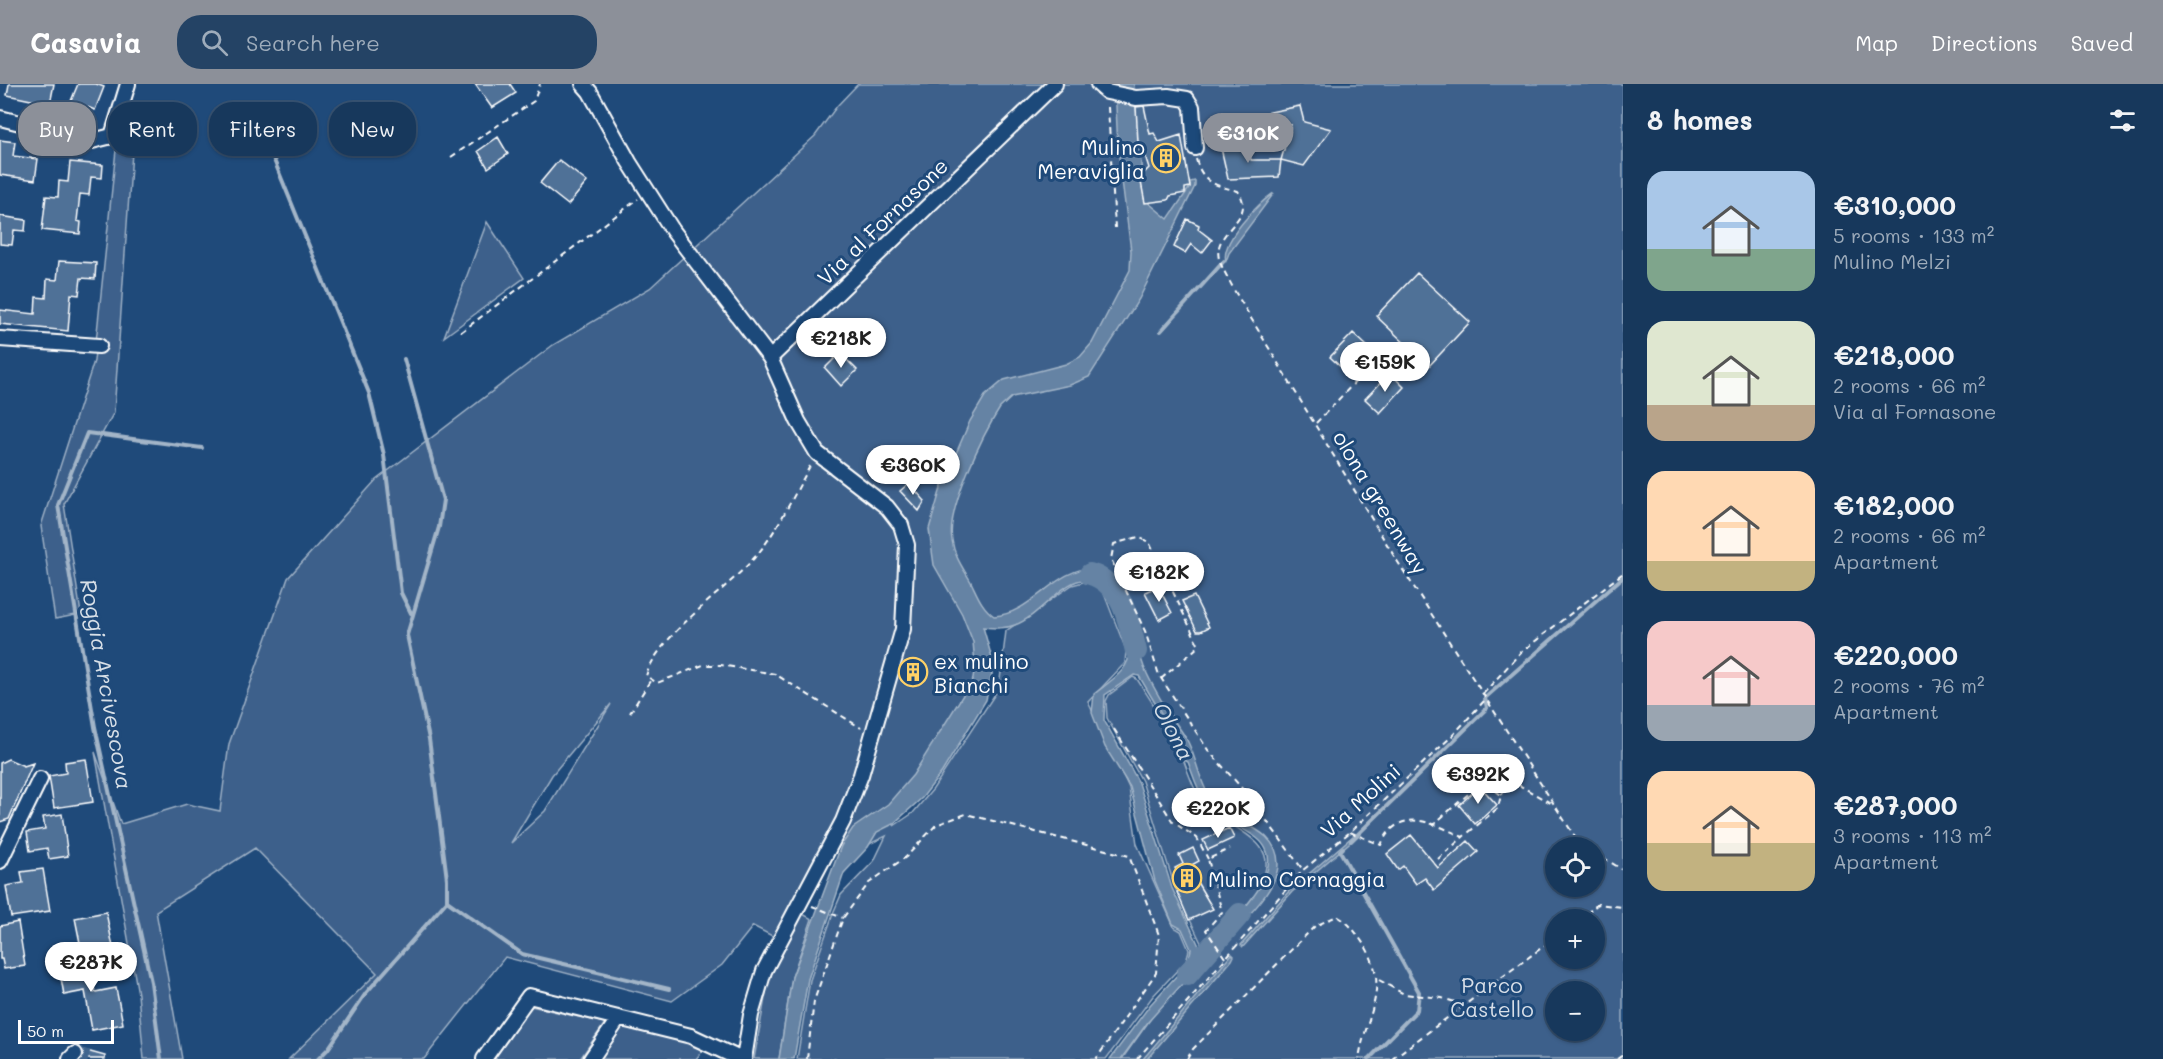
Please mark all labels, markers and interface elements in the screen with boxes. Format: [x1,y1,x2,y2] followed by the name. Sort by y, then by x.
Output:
[177,15,597,69] search box
[30,24,141,60] text: Casavia
[198,26,231,59] icon: search
[246,28,380,57] text: Search here
[1855,29,1898,56] text: Map
[1931,29,2038,56] text: Directions
[2071,29,2133,56] text: Saved
[18,102,96,156] chip: Buy
[108,102,197,156] chip: Rent
[209,102,317,156] chip: Filters
[329,102,416,156] chip: New
[1647,103,1753,137] text: 8 homes
[2106,104,2139,137] icon: filters
[1206,113,1290,164] pin: €310K
[1216,119,1280,145] text: €310K
[1037,133,1145,184] place label: Mulino Meraviglia
[1150,142,1182,174] building icon: Mulino Meraviglia
[811,152,953,290] street label: Via al Fornasone
[1833,188,1956,222] text: €310,000
[1695,195,1767,267] icon: home
[1833,222,1994,248] text: 5 rooms · 133 m²
[1833,248,1951,274] text: Mulino Melzi
[799,318,883,369] pin: €218K
[810,324,872,350] text: €218K
[1833,338,1954,372] text: €218,000
[1343,342,1427,393] pin: €159K
[1695,345,1767,417] icon: home
[1354,348,1416,374] text: €159K
[1833,372,1986,398] text: 2 rooms · 66 m²
[1833,398,1996,424] text: Via al Fornasone
[1328,425,1434,579] street label: olona greenway
[871,445,955,496] pin: €360K
[880,451,946,477] text: €360K
[1833,488,1954,522] text: €182,000
[1695,495,1767,567] icon: home
[1833,522,1986,548] text: 2 rooms · 66 m²
[1833,548,1939,574] text: Apartment
[1117,552,1201,603] pin: €182K
[1128,558,1190,584] text: €182K
[74,576,140,792] water label: Roggia Arcivescova
[1833,638,1958,672] text: €220,000
[1695,645,1767,717] icon: home
[934,647,1028,698] place label: ex mulino Bianchi
[897,656,929,688] building icon: ex mulino Bianchi
[1833,672,1985,698] text: 2 rooms · 76 m²
[1147,697,1201,765] water label: Olona
[1833,698,1939,724] text: Apartment
[1436,754,1520,805] pin: €392K
[1314,757,1406,843] street label: Via Molini
[1446,760,1510,786] text: €392K
[1176,788,1260,839] pin: €220K
[1833,788,1957,822] text: €287,000
[1186,794,1250,820] text: €220K
[1695,795,1767,867] icon: home
[1833,822,1992,848] text: 3 rooms · 113 m²
[1545,837,1605,1041] map controls
[1545,837,1605,897] button: locate
[1833,848,1939,874] text: Apartment
[1171,862,1203,894] building icon: Mulino Cornaggia
[1208,865,1385,892] place label: Mulino Cornaggia
[1545,909,1605,969] button: +
[49,942,133,993] pin: €287K
[59,948,123,974] text: €287K
[1450,971,1534,1022] park label: Parco Castello
[1545,981,1605,1041] button: −
[18,1017,114,1044] scale bar
[27,1020,64,1041] text: 50 m

